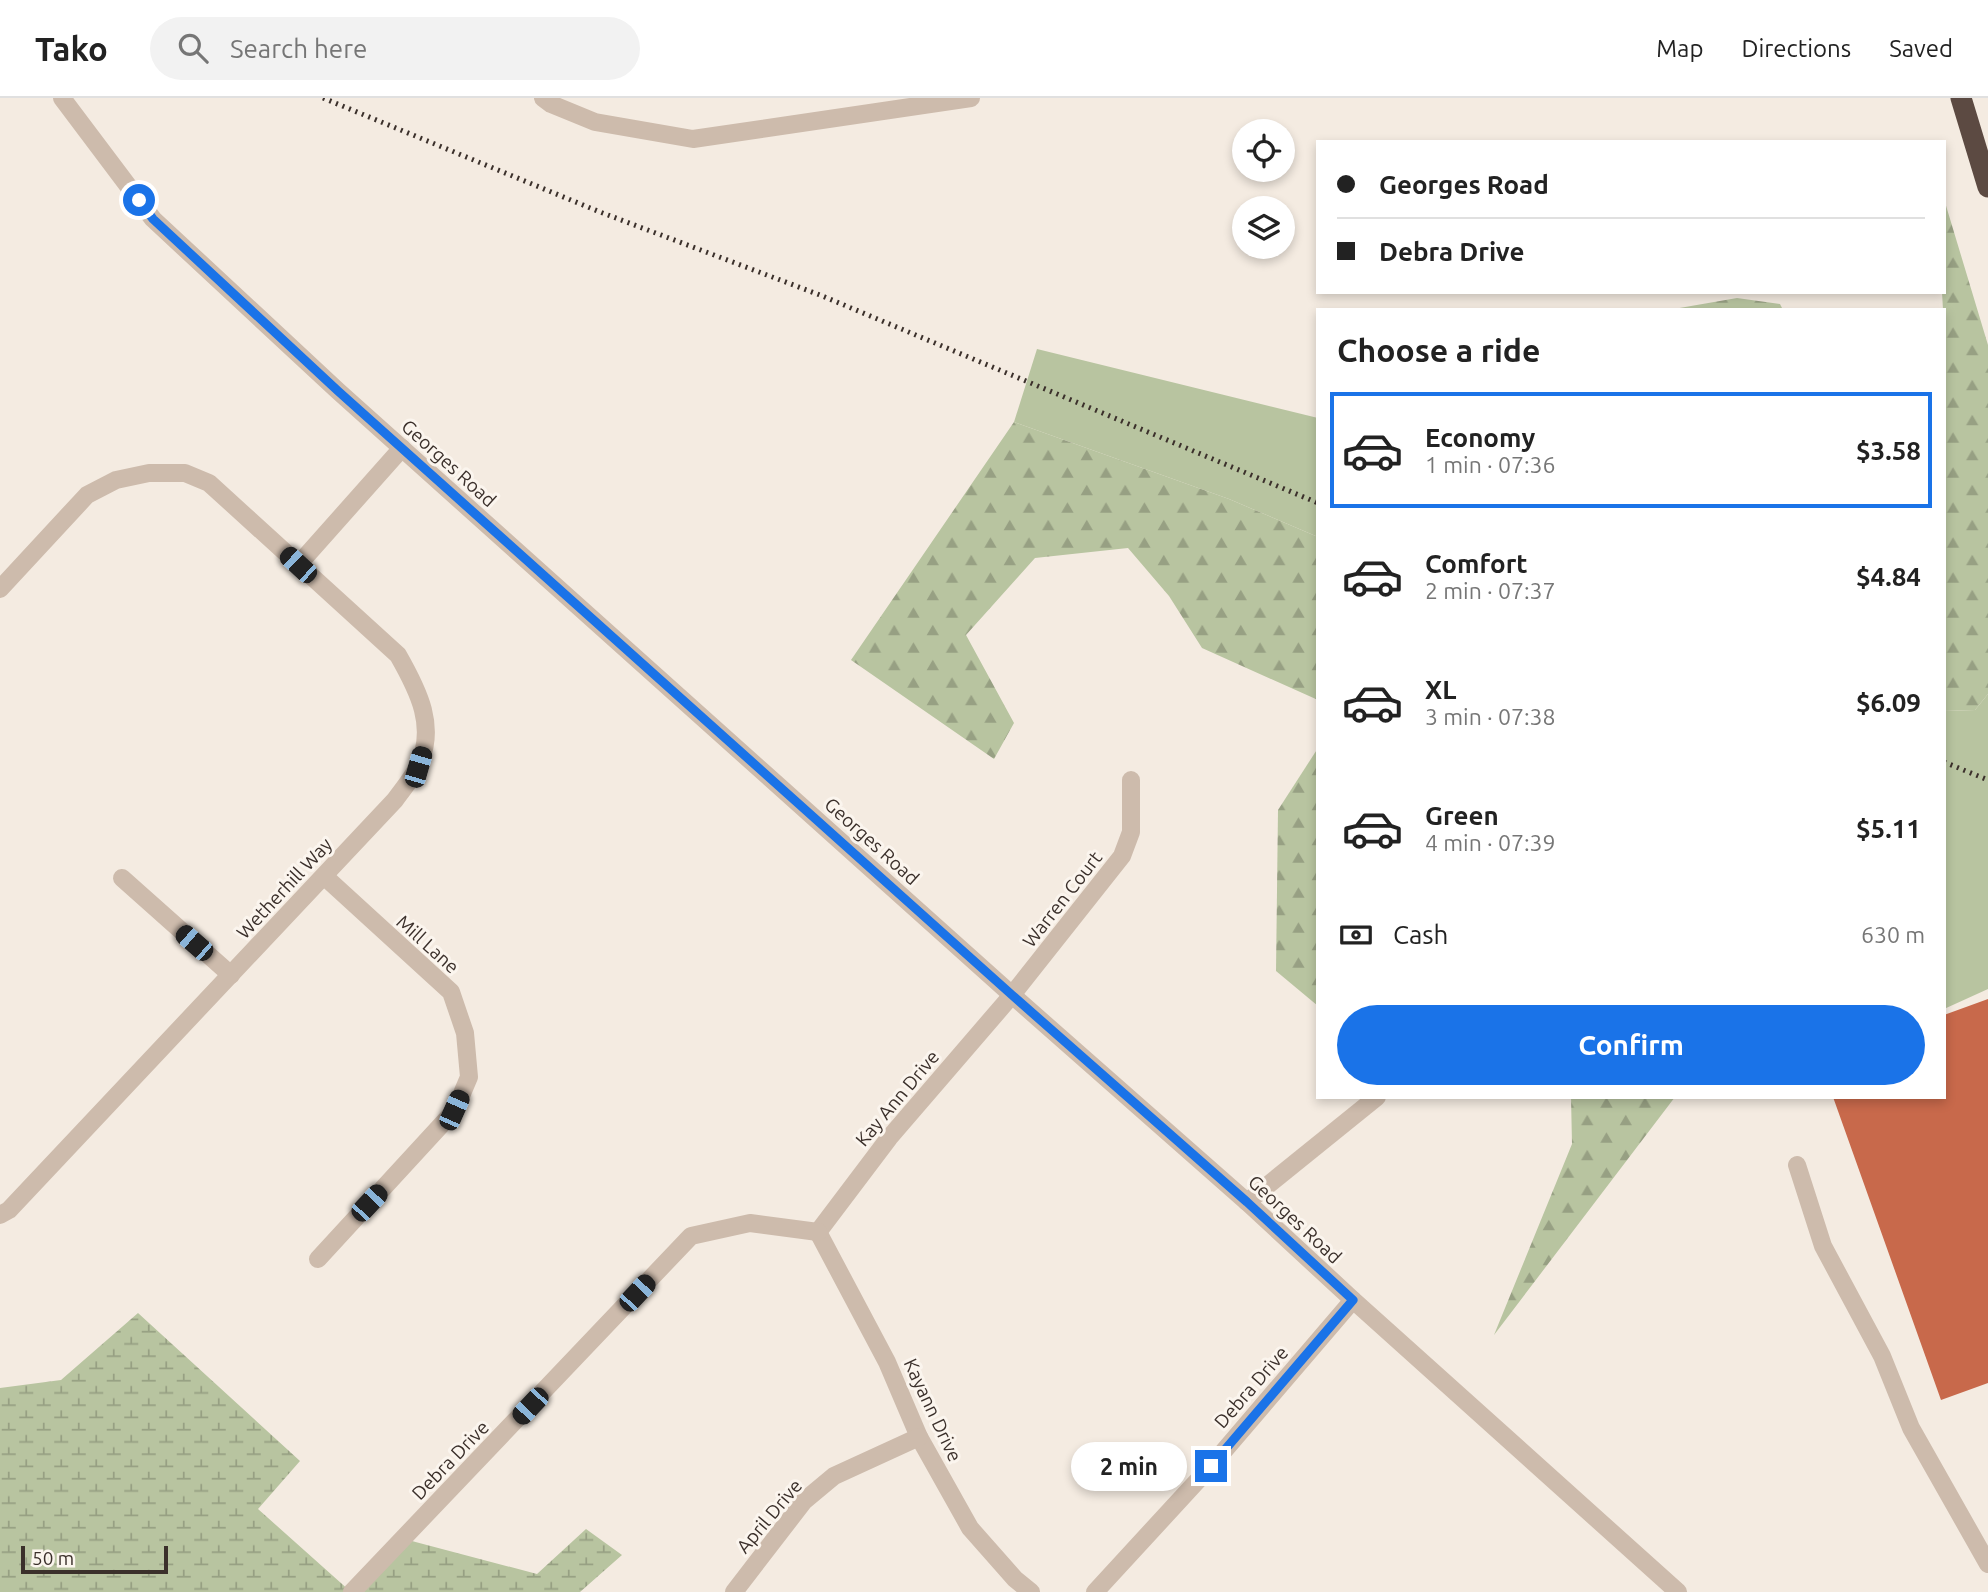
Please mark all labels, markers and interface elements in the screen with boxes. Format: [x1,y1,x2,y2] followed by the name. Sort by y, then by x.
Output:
[150,17,640,80] search box
[174,29,212,67] icon: search
[35,30,108,67] text: Tako
[230,34,367,63] text: Search here
[1656,35,1703,62] text: Map
[1741,35,1851,62] text: Directions
[1889,35,1953,62] text: Saved
[1232,119,1295,259] map controls
[1232,119,1295,182] button: locate
[1379,170,1549,199] text: Georges Road
[123,184,155,216] route start
[1232,196,1295,259] button: layers
[1379,237,1524,266] text: Debra Drive
[1337,332,1540,368] text: Choose a ride
[397,415,501,511] street label: Georges Road
[1341,419,1404,482] icon: car
[1425,423,1535,452] text: Economy
[1856,436,1921,465] text: $3.58
[1425,452,1556,477] text: 1 min · 07:36
[276,543,321,587] car
[1341,545,1404,608] icon: car
[1425,549,1528,578] text: Comfort
[1856,562,1921,591] text: $4.84
[1425,578,1556,603] text: 2 min · 07:37
[1341,671,1404,734] icon: car
[1425,675,1456,704] text: XL
[1856,688,1921,717] text: $6.09
[1425,704,1556,729] text: 3 min · 07:38
[403,744,434,790] car
[820,793,924,889] street label: Georges Road
[1341,797,1404,860] icon: car
[1425,801,1499,830] text: Green
[1856,814,1921,843] text: $5.11
[1425,830,1556,855] text: 4 min · 07:39
[232,833,336,943] street label: Wetherhill Way
[1018,846,1106,951] street label: Warren Court
[392,910,464,978] street label: Mill Lane
[1337,916,1375,954] icon: cash
[1393,920,1448,949] text: Cash
[172,921,217,965] car
[1861,922,1925,947] text: 630 m
[1337,1005,1925,1085] button: Confirm
[851,1046,943,1150] street label: Kay Ann Drive
[436,1087,473,1133] car
[1244,1170,1346,1268] street label: Georges Road
[347,1180,392,1226] car
[615,1270,660,1316] car
[1209,1342,1293,1432] street label: Debra Drive
[900,1355,966,1465] street label: Kayann Drive
[508,1383,553,1429] car
[407,1416,493,1504] street label: Debra Drive
[1071,1442,1186,1490] callout: 2 min
[1195,1450,1227,1482] route end
[1100,1454,1158,1479] text: 2 min
[732,1475,806,1557] street label: April Drive
[21,1543,168,1575] scale bar
[32,1547,74,1569] text: 50 m

